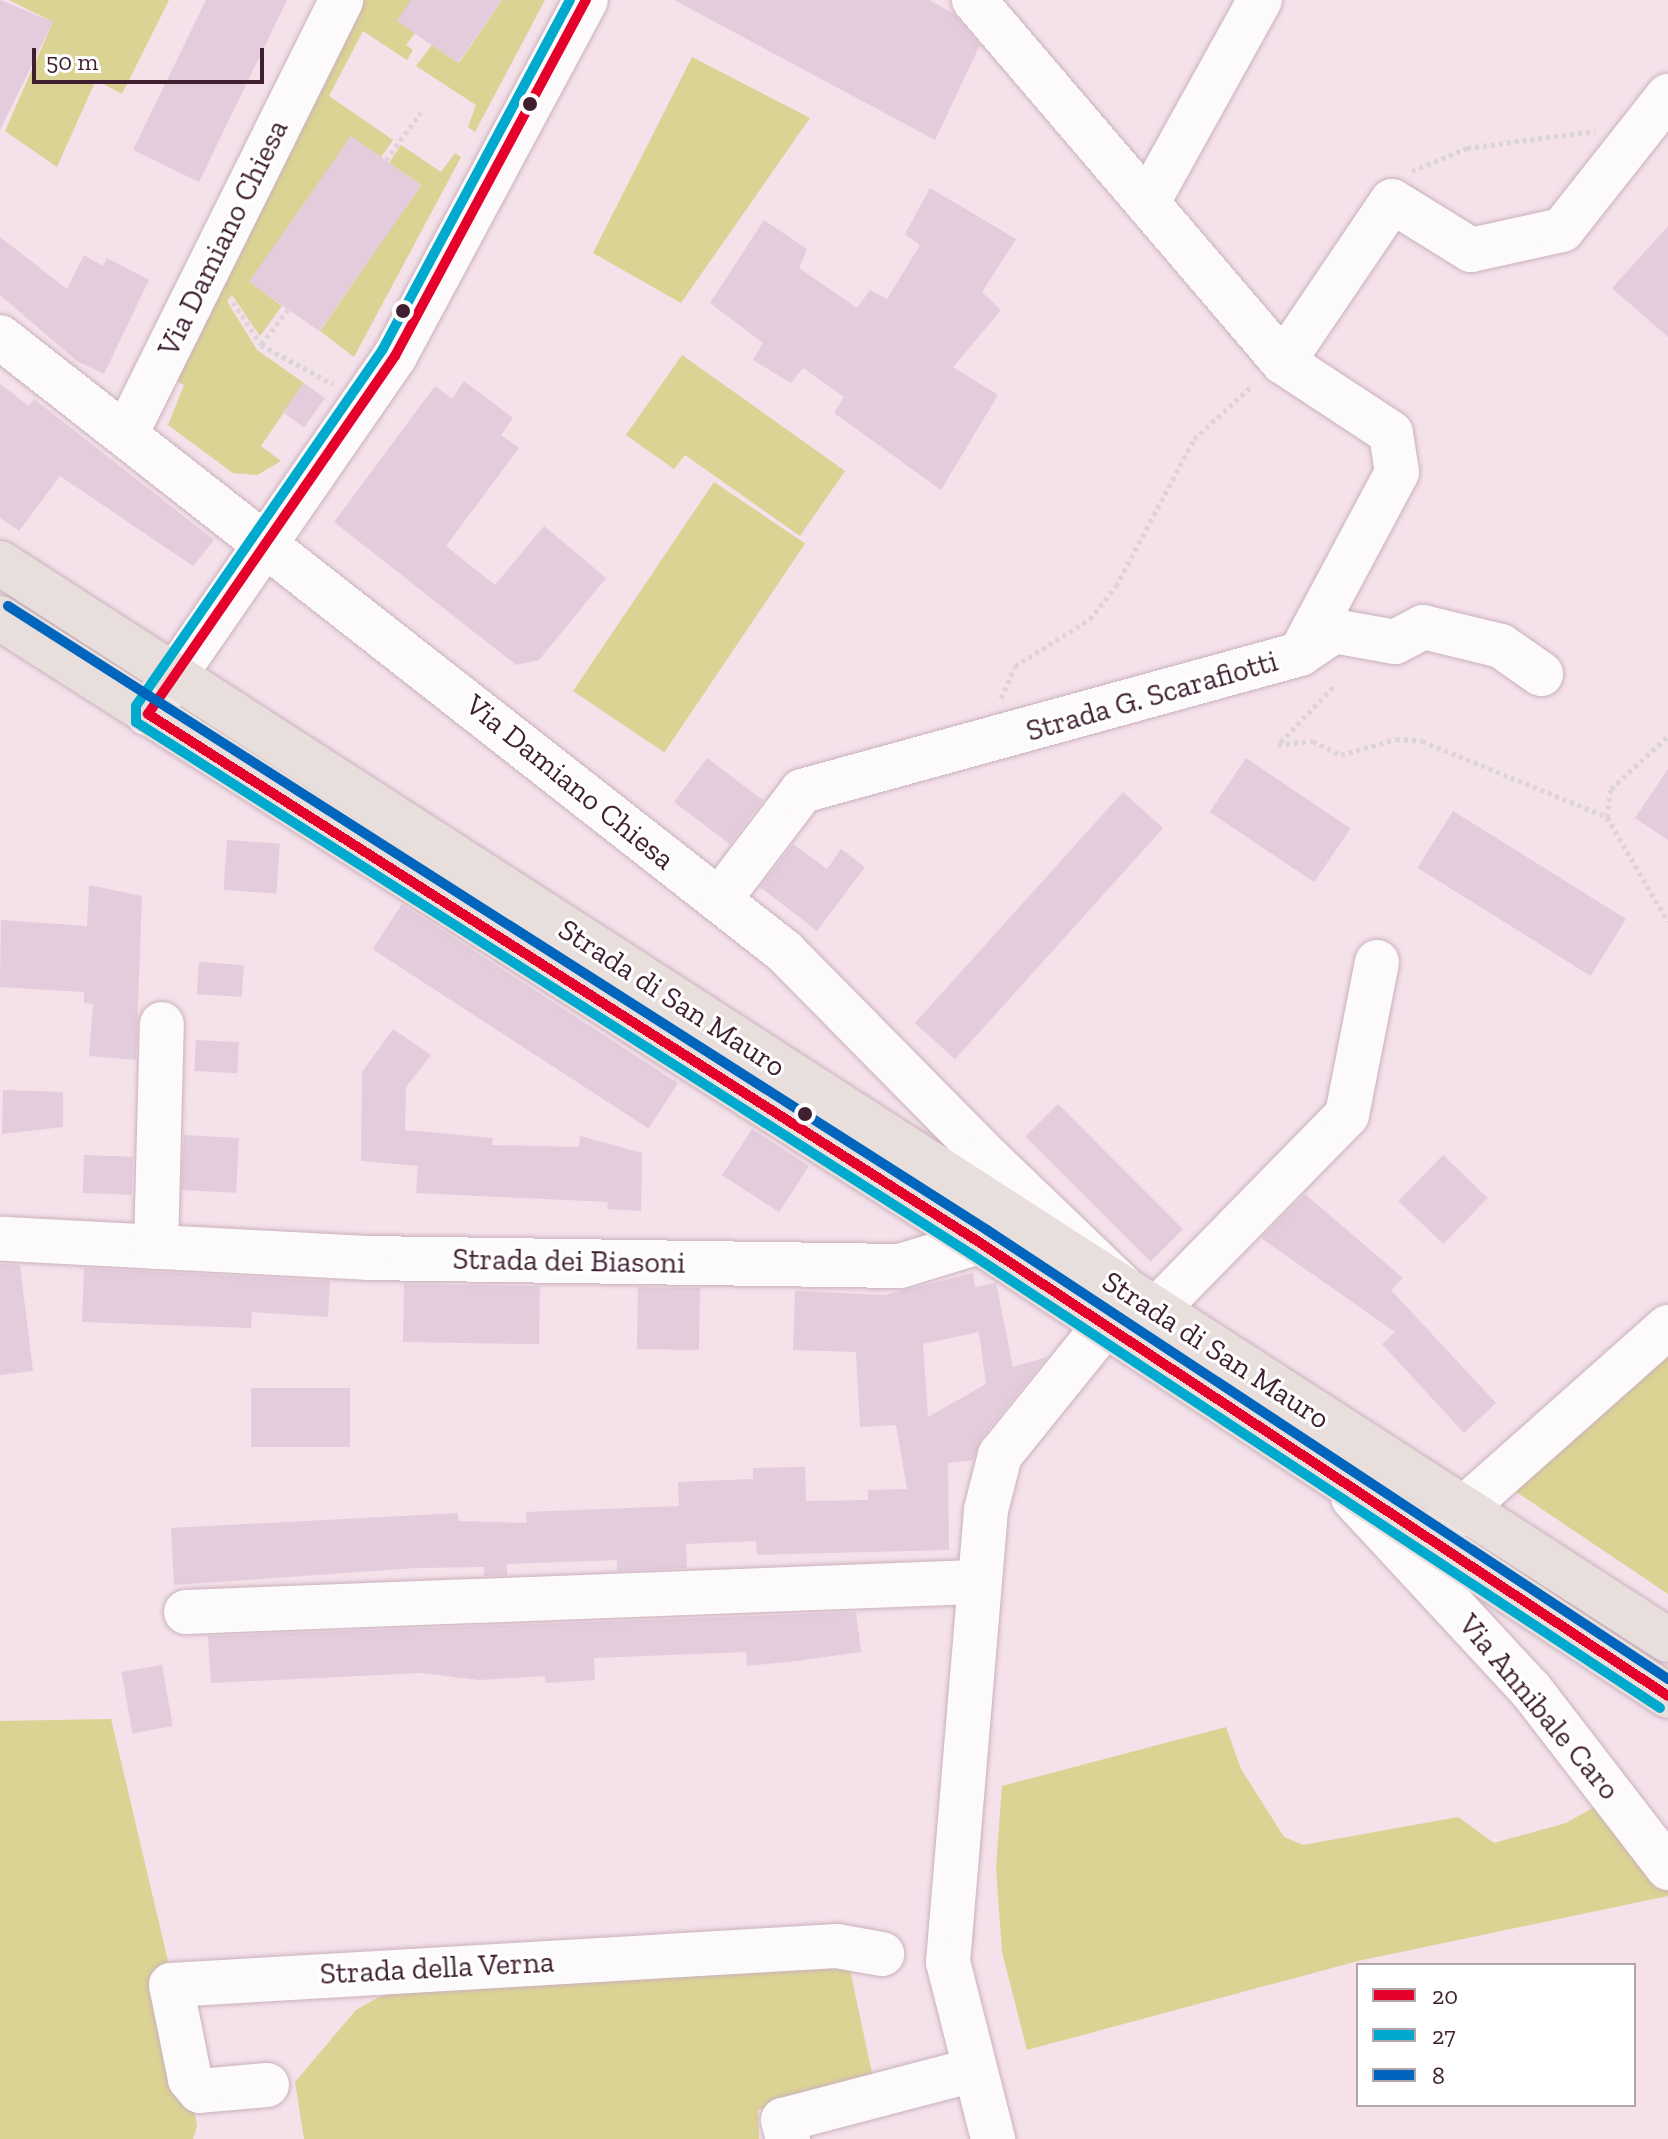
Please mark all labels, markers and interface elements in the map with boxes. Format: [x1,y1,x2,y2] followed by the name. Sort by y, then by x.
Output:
[36,32,268,82] scale bar
[46,47,98,76] text: 50 m
[522,96,538,112] unlabelled marker
[150,114,296,362] street label: Via Damiano Chiesa
[395,303,411,319] unlabelled marker
[1022,643,1282,749] street label: Strada G. Scarafiotti
[458,687,682,877] street label: Via Damiano Chiesa
[552,911,792,1085] street label: Strada di San Mauro
[797,1106,813,1122] unlabelled marker
[452,1241,686,1281] street label: Strada dei Biasoni
[1096,1263,1336,1437] street label: Strada di San Mauro
[1451,1607,1627,1807] street label: Via Annibale Caro
[318,1944,556,1992] street label: Strada della Verna
[1356,1963,1636,2107] legend
[1432,1981,1458,2010] text: 20
[1432,2021,1456,2050] text: 27
[1432,2061,1445,2090] text: 8

